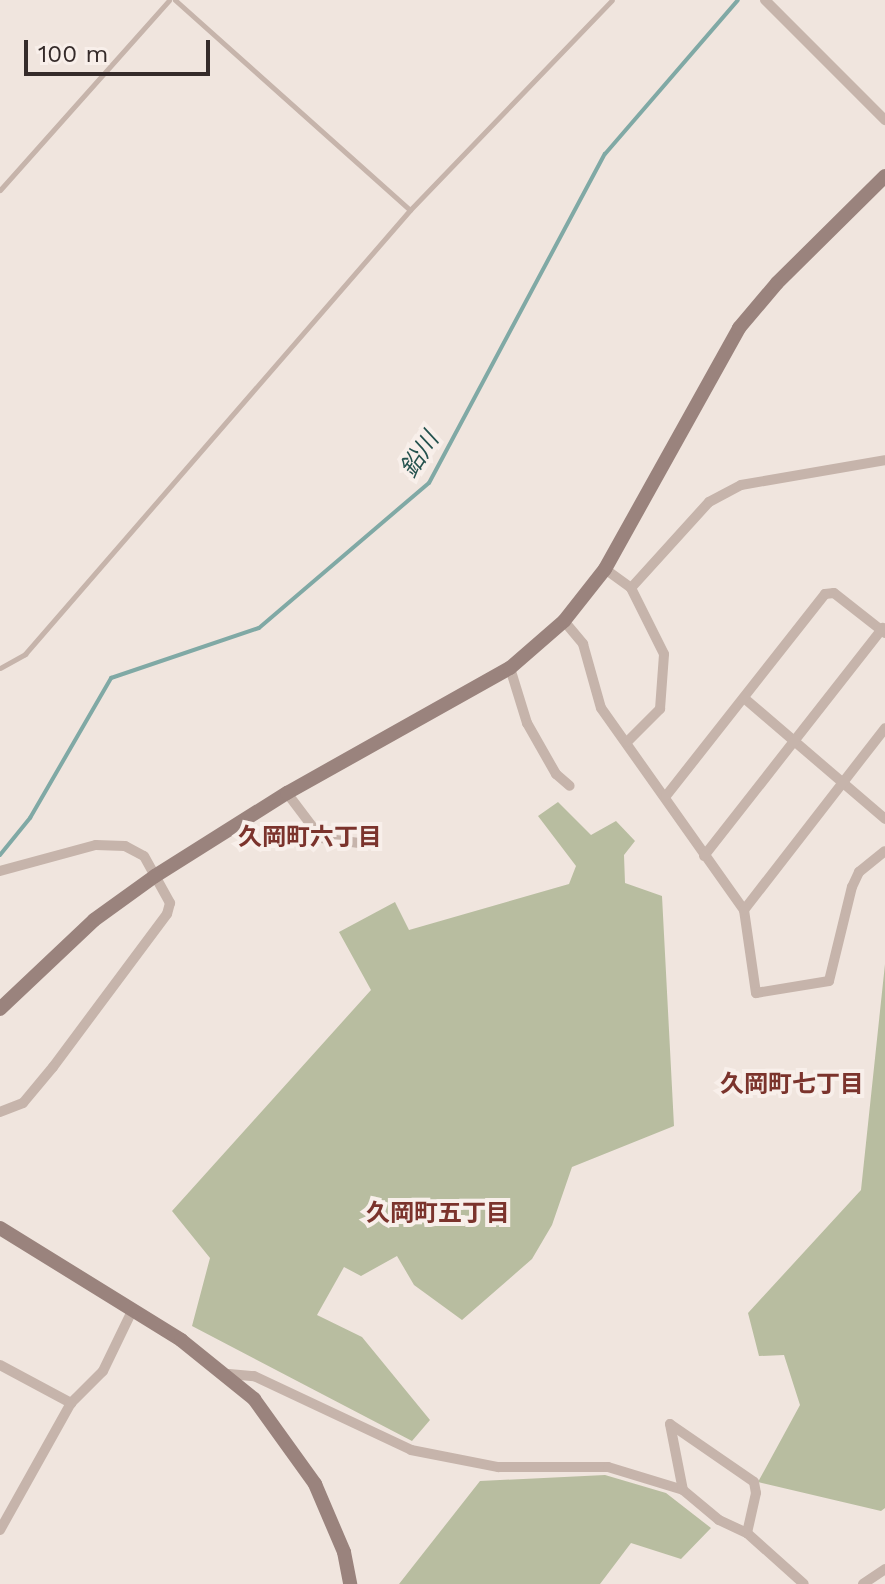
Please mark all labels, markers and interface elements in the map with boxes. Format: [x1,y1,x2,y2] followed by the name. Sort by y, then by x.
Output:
[28,24,214,74] scale bar
[38,40,108,68] text: 100 m
[395,427,445,483] water label: 鉛川
[238,824,382,852] district label: 久岡町六丁目
[720,1071,864,1099] district label: 久岡町七丁目
[366,1200,510,1228] district label: 久岡町五丁目

